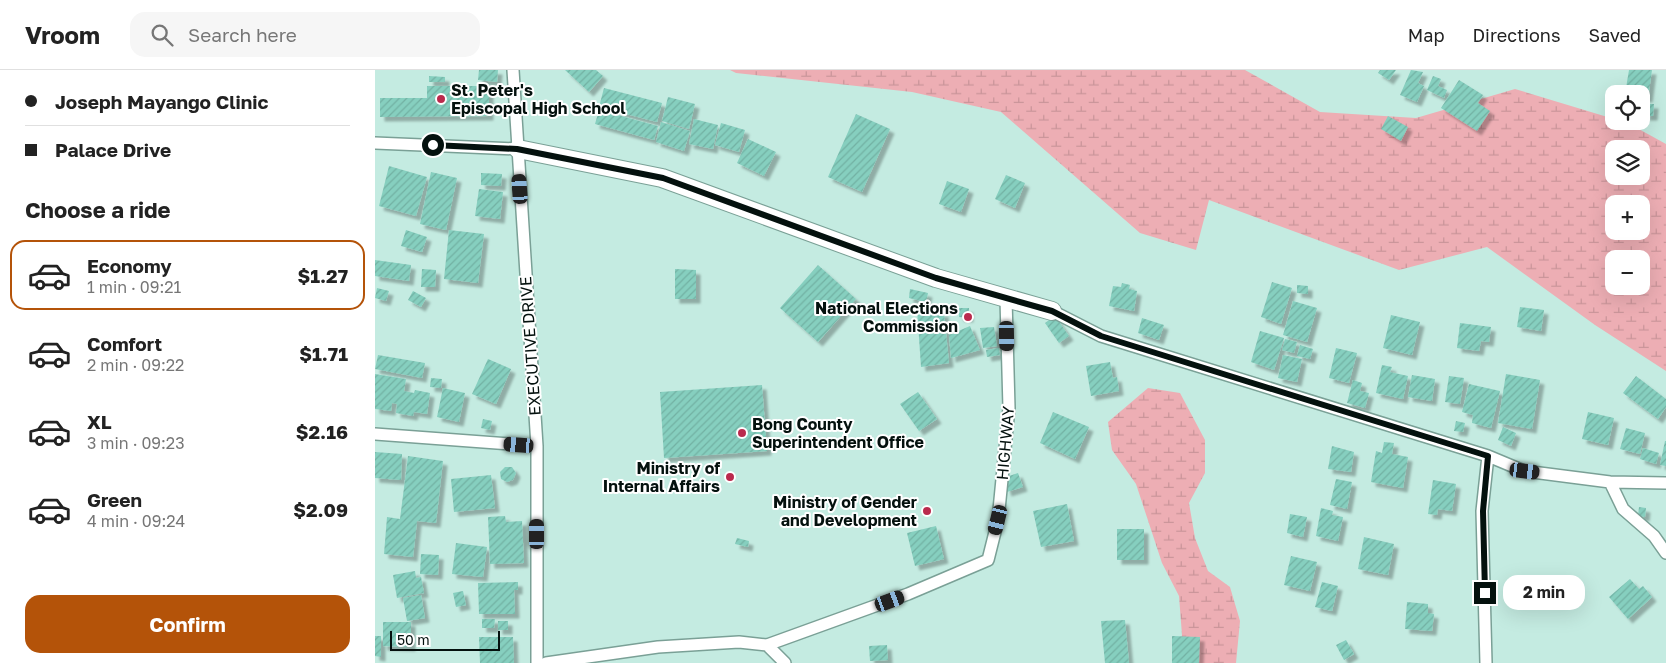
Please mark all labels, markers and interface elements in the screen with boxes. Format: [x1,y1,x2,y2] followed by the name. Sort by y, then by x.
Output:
[130,12,480,57] search box
[25,20,100,49] text: Vroom
[148,21,176,49] icon: search
[188,23,297,46] text: Search here
[1408,24,1444,46] text: Map
[1472,24,1560,46] text: Directions
[1588,24,1641,46] text: Saved
[451,80,626,118] place label: St. Peter's Episcopal High School
[1605,85,1650,295] map controls
[1605,85,1650,130] button: locate
[55,90,268,113] text: Joseph Mayango Clinic
[435,93,447,105] marker: St. Peter's Episcopal High School
[422,134,444,156] route start
[55,138,171,161] text: Palace Drive
[1605,140,1650,185] button: layers
[511,174,528,204] car
[1605,195,1650,240] button: +
[25,196,171,223] text: Choose a ride
[1605,250,1650,295] button: −
[27,253,72,298] icon: car
[87,254,172,277] text: Economy
[297,264,348,287] text: $1.27
[515,276,545,416] street label: EXECUTIVE DRIVE
[87,277,181,297] text: 1 min · 09:21
[815,298,958,336] place label: National Elections Commission
[962,311,974,323] marker: National Elections Commission
[999,321,1014,351] car
[27,331,72,376] icon: car
[87,332,162,355] text: Comfort
[299,342,348,365] text: $1.71
[87,355,184,375] text: 2 min · 09:22
[992,404,1018,481] street label: HIGHWAY
[27,409,72,454] icon: car
[87,410,112,433] text: XL
[752,414,924,452] place label: Bong County Superintendent Office
[296,420,348,443] text: $2.16
[736,427,748,439] marker: Bong County Superintendent Office
[87,433,185,453] text: 3 min · 09:23
[503,436,534,454] car
[603,458,720,496] place label: Ministry of Internal Affairs
[1509,462,1540,480] car
[724,471,736,483] marker: Ministry of Internal Affairs
[27,487,72,532] icon: car
[87,488,142,511] text: Green
[773,492,917,530] place label: Ministry of Gender and Development
[293,498,348,521] text: $2.09
[987,504,1008,536] car
[921,505,933,517] marker: Ministry of Gender and Development
[87,511,185,531] text: 4 min · 09:24
[529,519,544,549] car
[1503,576,1585,610] callout: 2 min
[1474,582,1496,604] route end
[1523,582,1565,602] text: 2 min
[873,589,906,613] car
[25,595,350,653] button: Confirm
[390,628,500,651] scale bar
[397,631,430,648] text: 50 m

